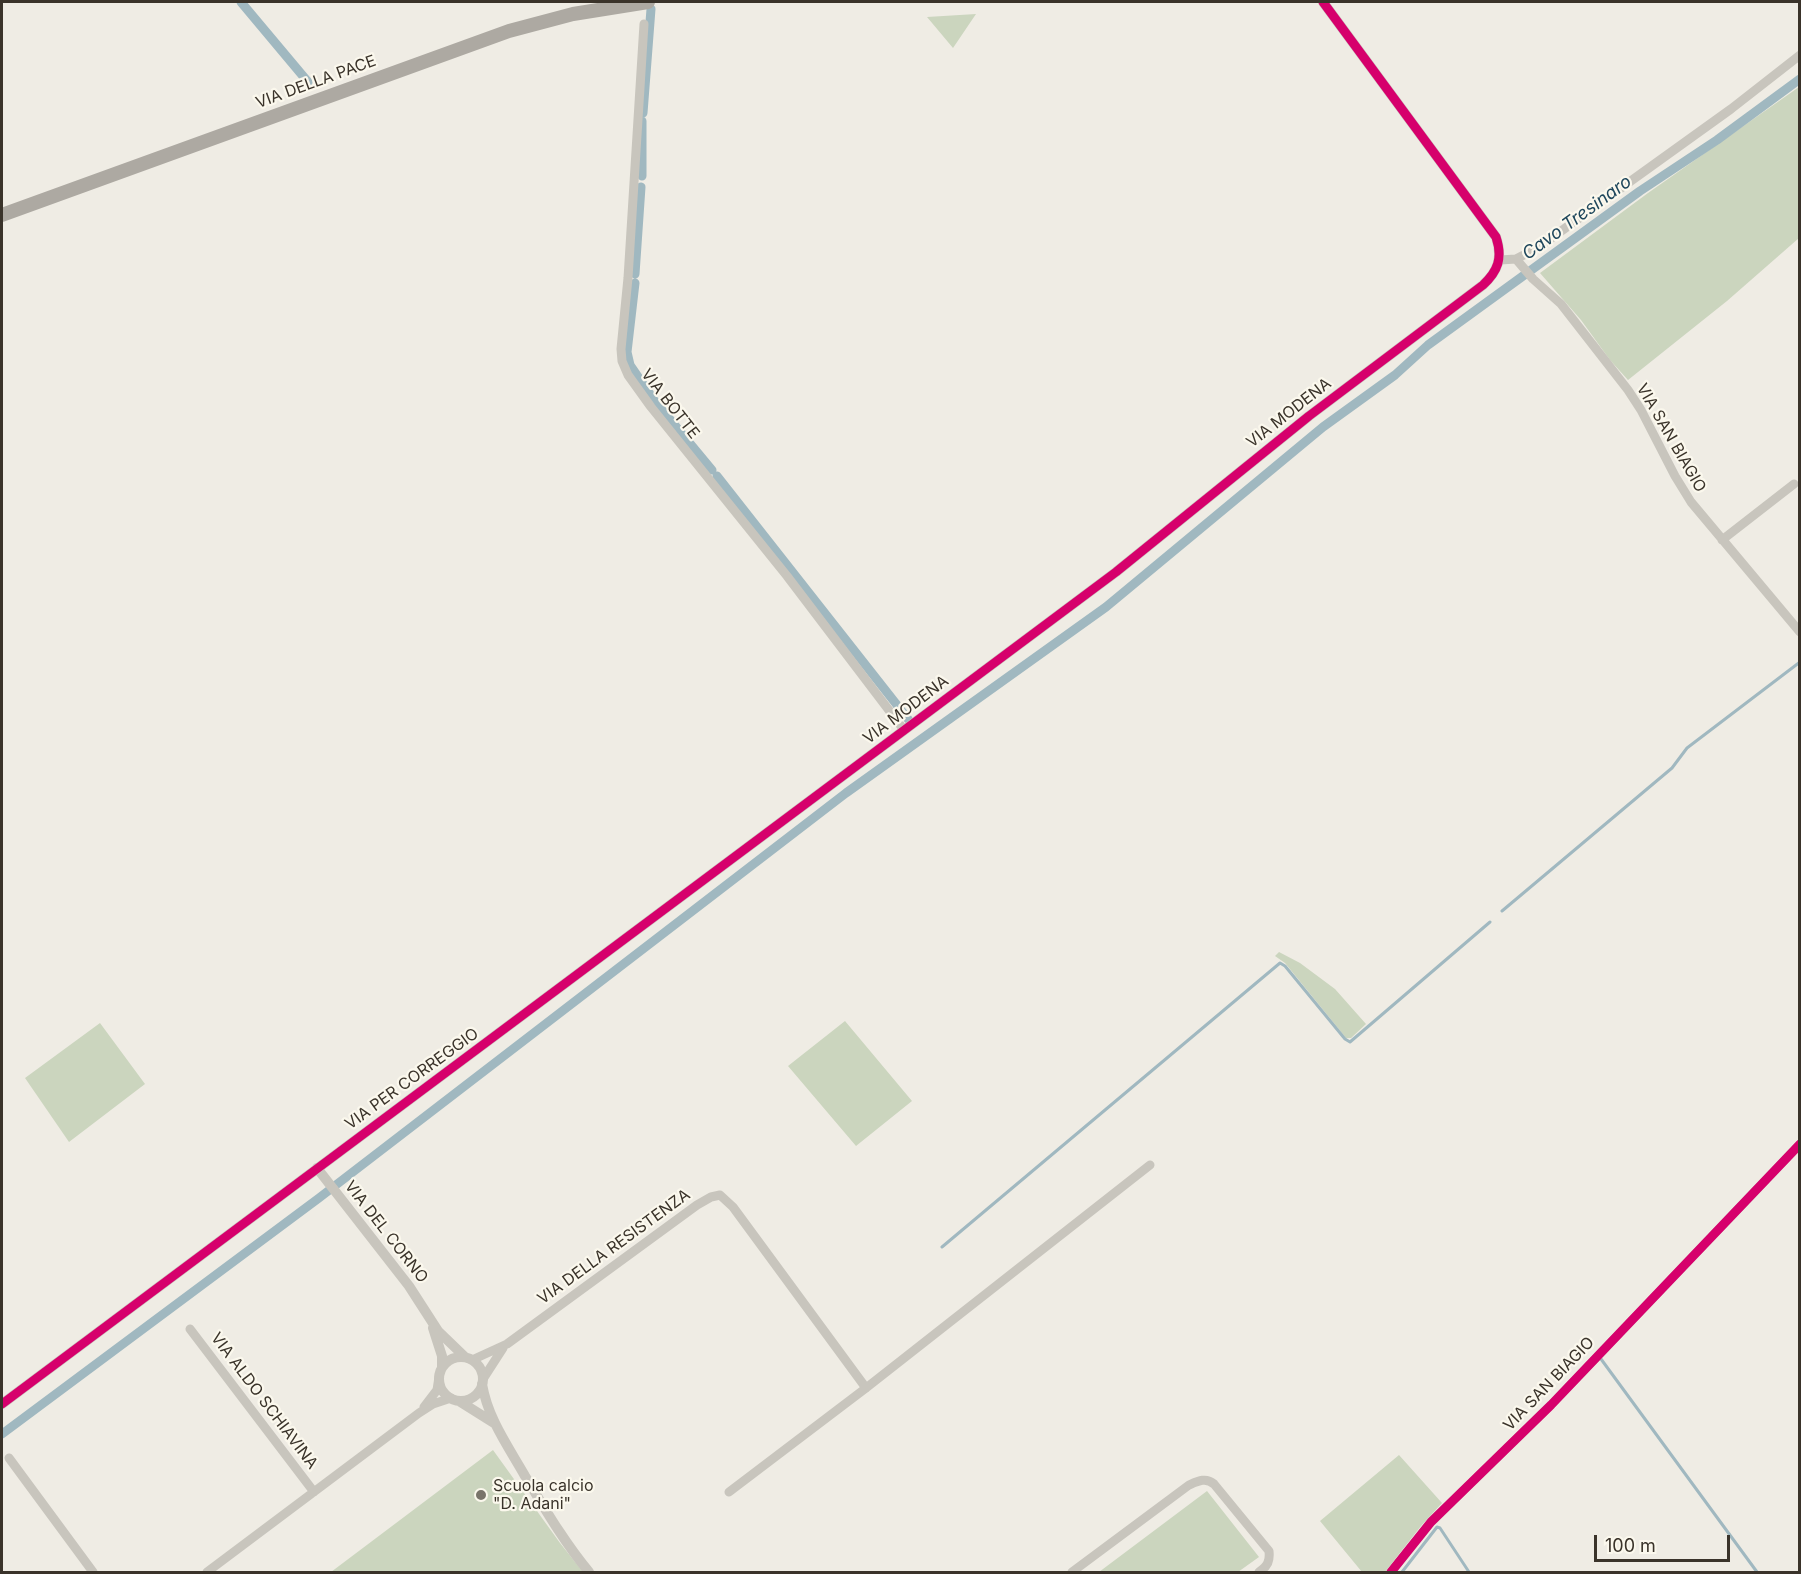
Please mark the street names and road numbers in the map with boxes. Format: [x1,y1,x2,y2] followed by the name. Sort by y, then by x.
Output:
[253,51,379,113] street label: VIA DELLA PACE
[637,365,703,443] street label: VIA BOTTE
[1243,374,1335,452] street label: VIA MODENA
[1632,380,1710,496] street label: VIA SAN BIAGIO
[860,672,952,748] street label: VIA MODENA
[342,1024,482,1134] street label: VIA PER CORREGGIO
[340,1177,432,1287] street label: VIA DEL CORNO
[534,1185,694,1309] street label: VIA DELLA RESISTENZA
[206,1329,322,1473] street label: VIA ALDO SCHIAVINA
[1500,1333,1598,1435] street label: VIA SAN BIAGIO

